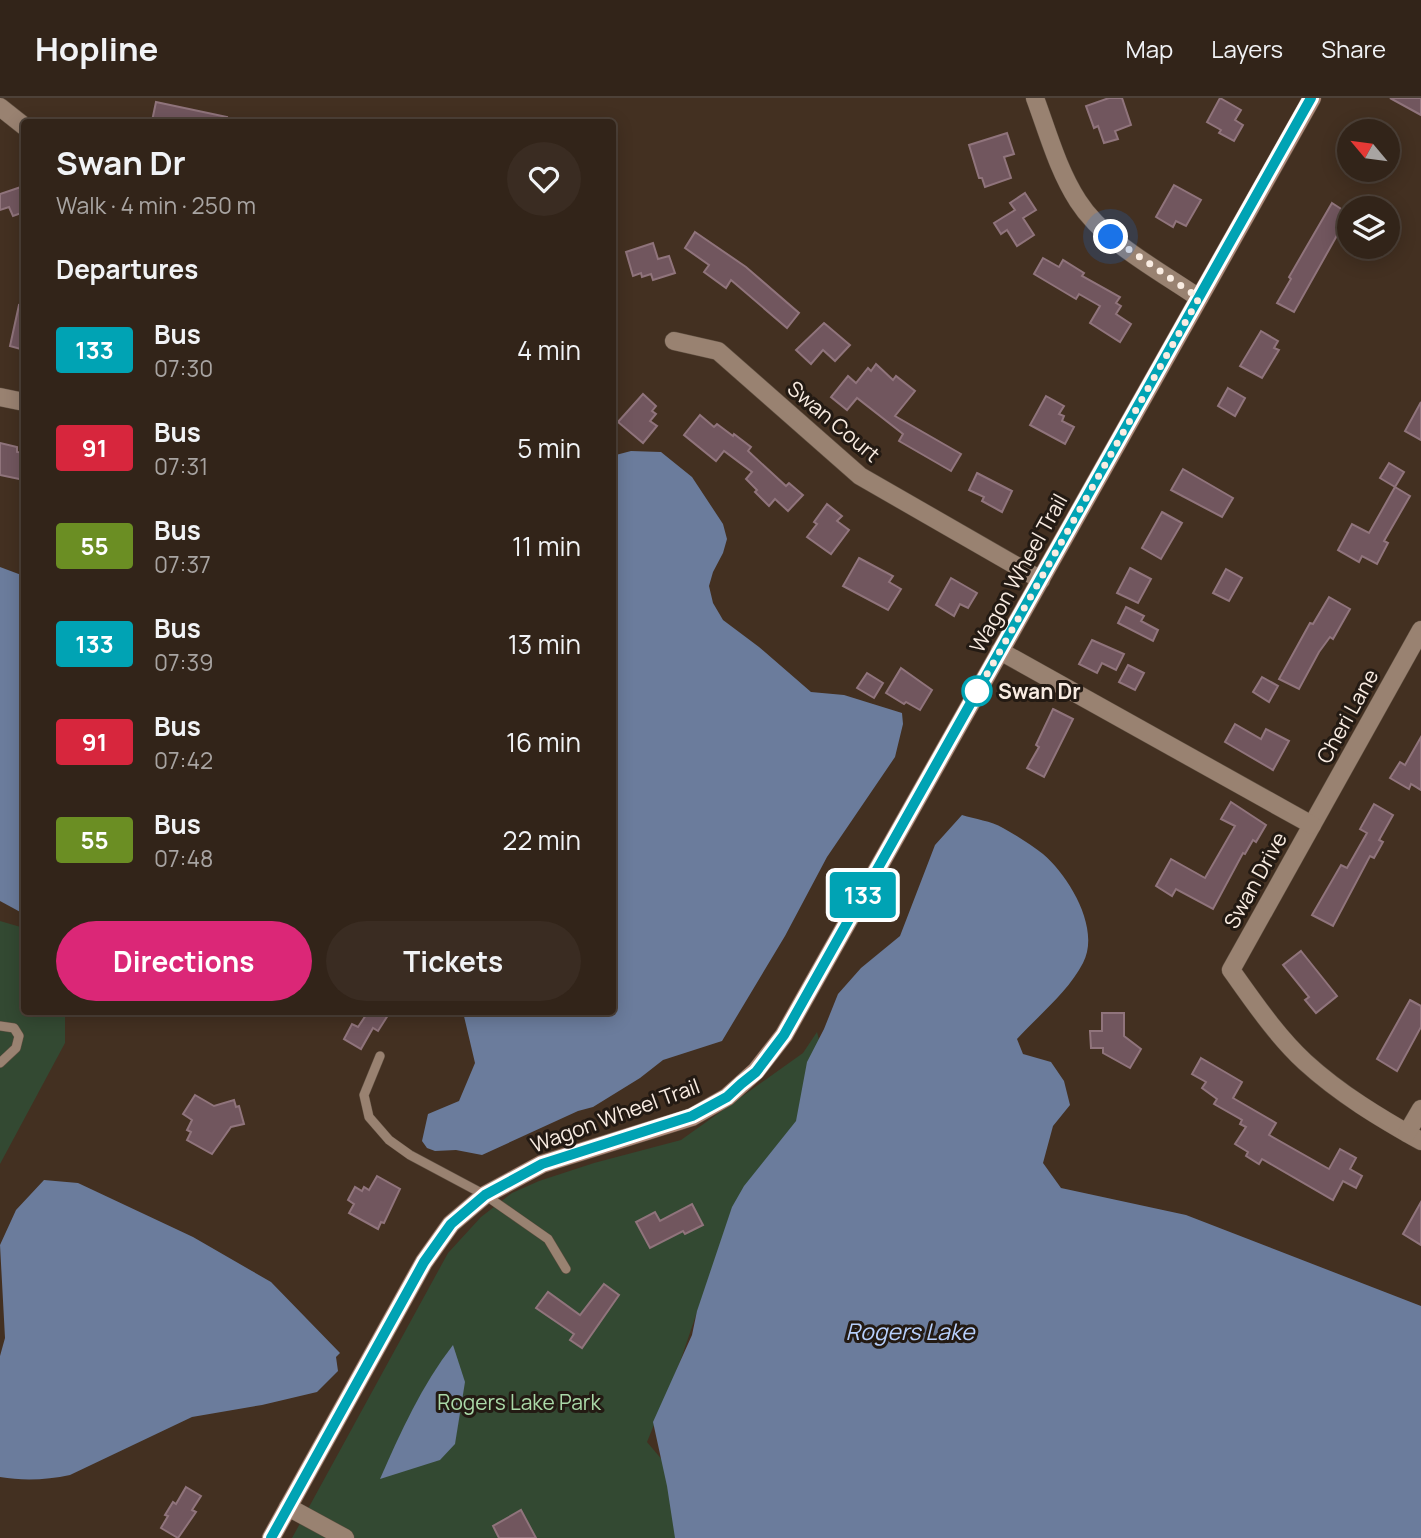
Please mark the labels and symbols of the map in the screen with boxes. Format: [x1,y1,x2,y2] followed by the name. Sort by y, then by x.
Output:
[1337,119,1400,182] north arrow
[1093,219,1128,254] your location
[782,374,886,468] street label: Swan Court
[963,488,1073,658] street label: Wagon Wheel Trail
[1310,664,1384,768] street label: Cheri Lane
[962,676,992,706] marker: Swan Dr
[998,677,1081,705] place label: Swan Dr
[1217,827,1293,933] street label: Swan Drive
[823,872,903,918] line badge: 133
[527,1071,703,1159] street label: Wagon Wheel Trail
[846,1315,976,1347] water label: Rogers Lake
[437,1388,601,1416] park label: Rogers Lake Park

